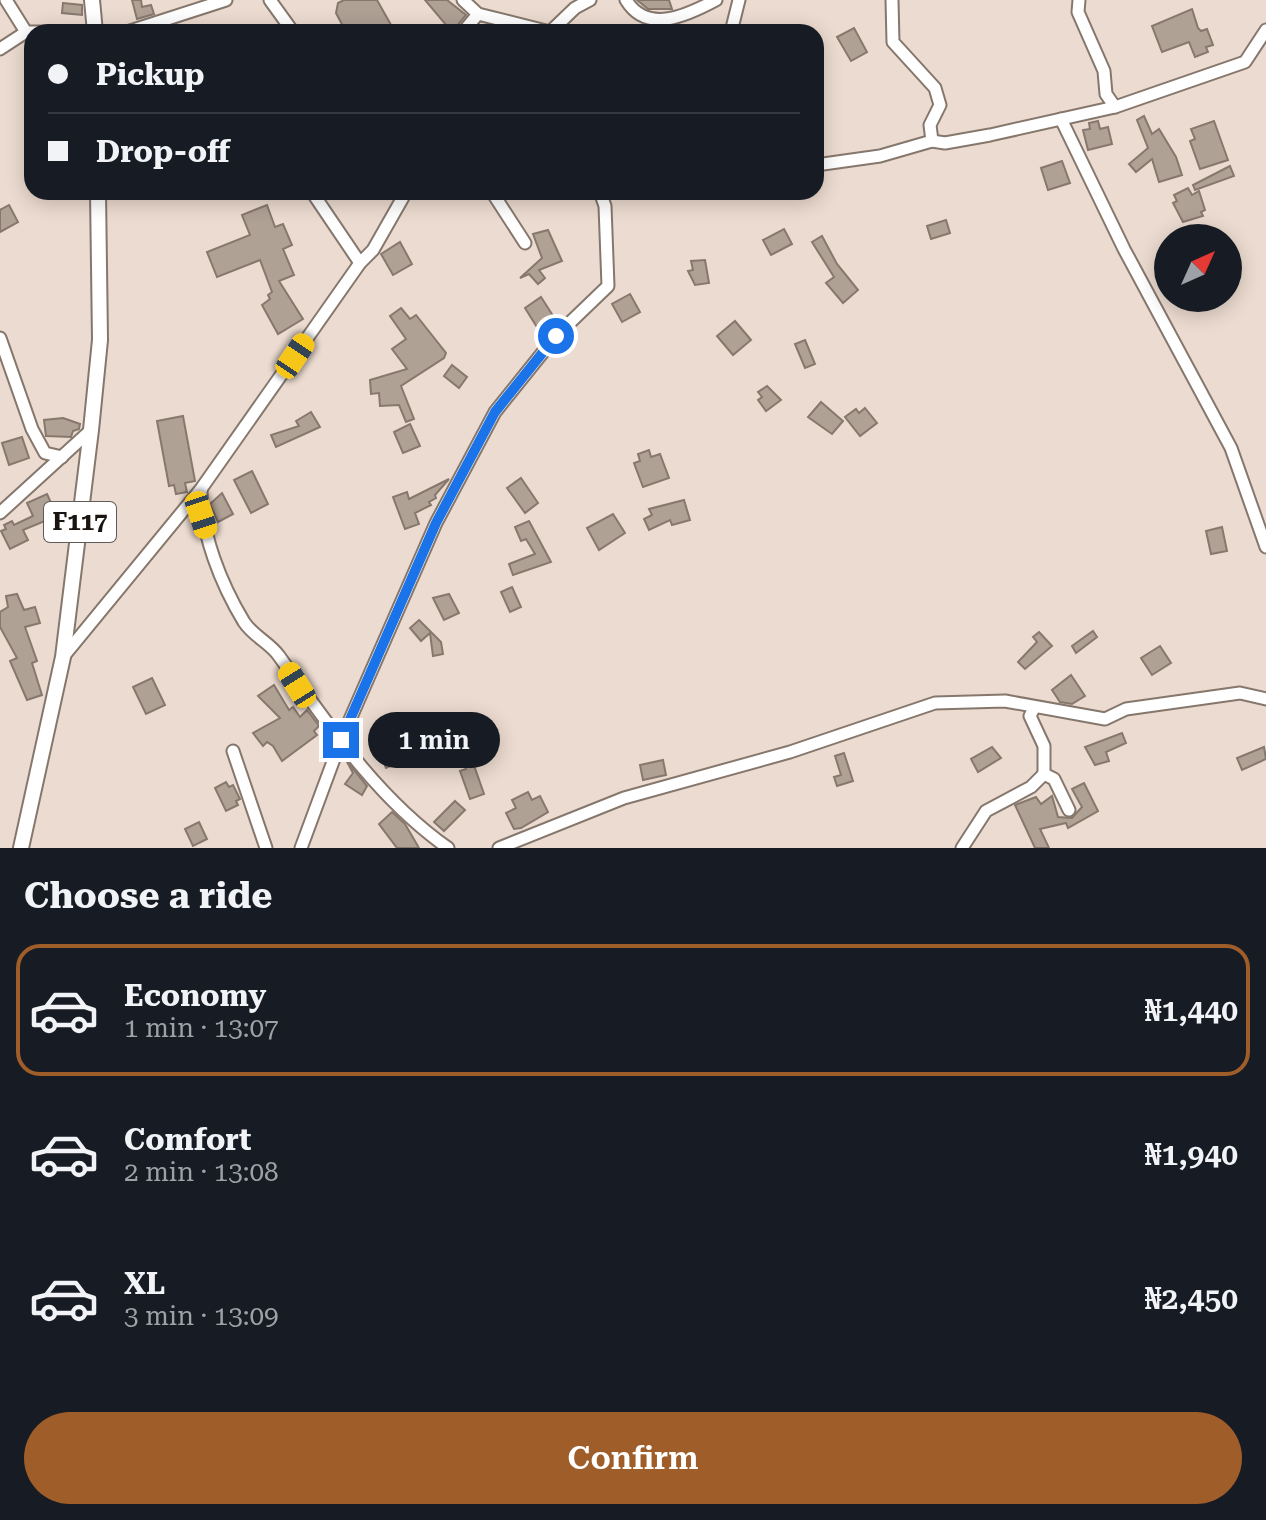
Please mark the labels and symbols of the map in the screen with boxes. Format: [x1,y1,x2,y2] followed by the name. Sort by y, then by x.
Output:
[1154,224,1242,312] north arrow
[538,318,574,354] route start
[272,329,318,383] car
[182,488,220,542] car
[44,502,116,542] road number: F117
[274,658,320,712] car
[369,712,501,768] callout: 1 min
[323,722,359,758] route end

